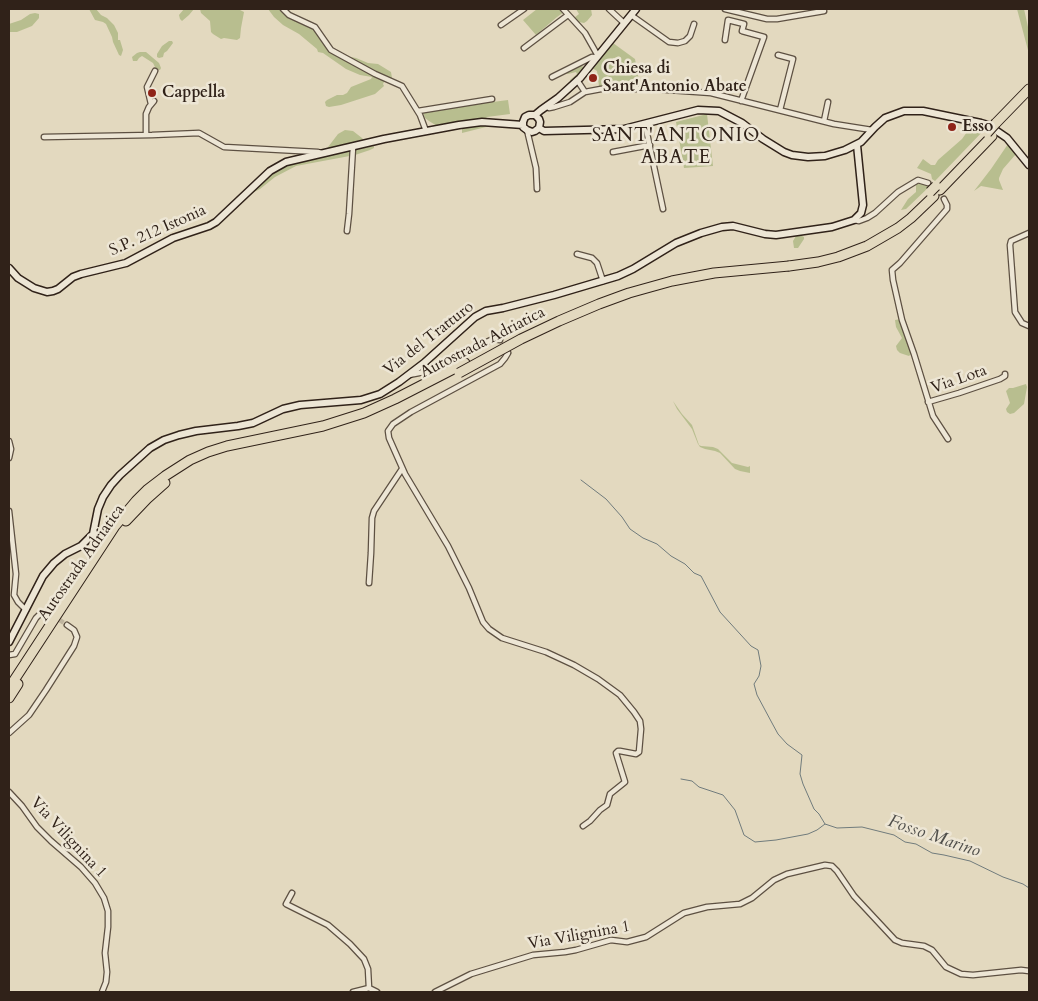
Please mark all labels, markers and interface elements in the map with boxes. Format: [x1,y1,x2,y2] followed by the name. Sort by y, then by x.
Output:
[603,59,747,97] place label: Chiesa di Sant'Antonio Abate
[587,72,599,84] marker: Chiesa di Sant'Antonio Abate
[162,83,225,103] place label: Cappella
[146,87,158,99] marker: Cappella
[962,117,993,137] place label: Esso
[946,121,958,133] marker: Esso
[590,126,762,170] district label: SANT'ANTONIO ABATE
[107,201,209,261] street label: S.P. 212 Istonia
[380,298,478,380] street label: Via del Tratturo
[417,303,549,383] street label: Autostrada Adriatica
[929,362,989,398] street label: Via Lota
[35,501,129,625] street label: Autostrada Adriatica
[26,794,110,882] street label: Via Vilignina 1
[885,811,983,863] water label: Fosso Marino
[526,918,632,954] street label: Via Vilignina 1

